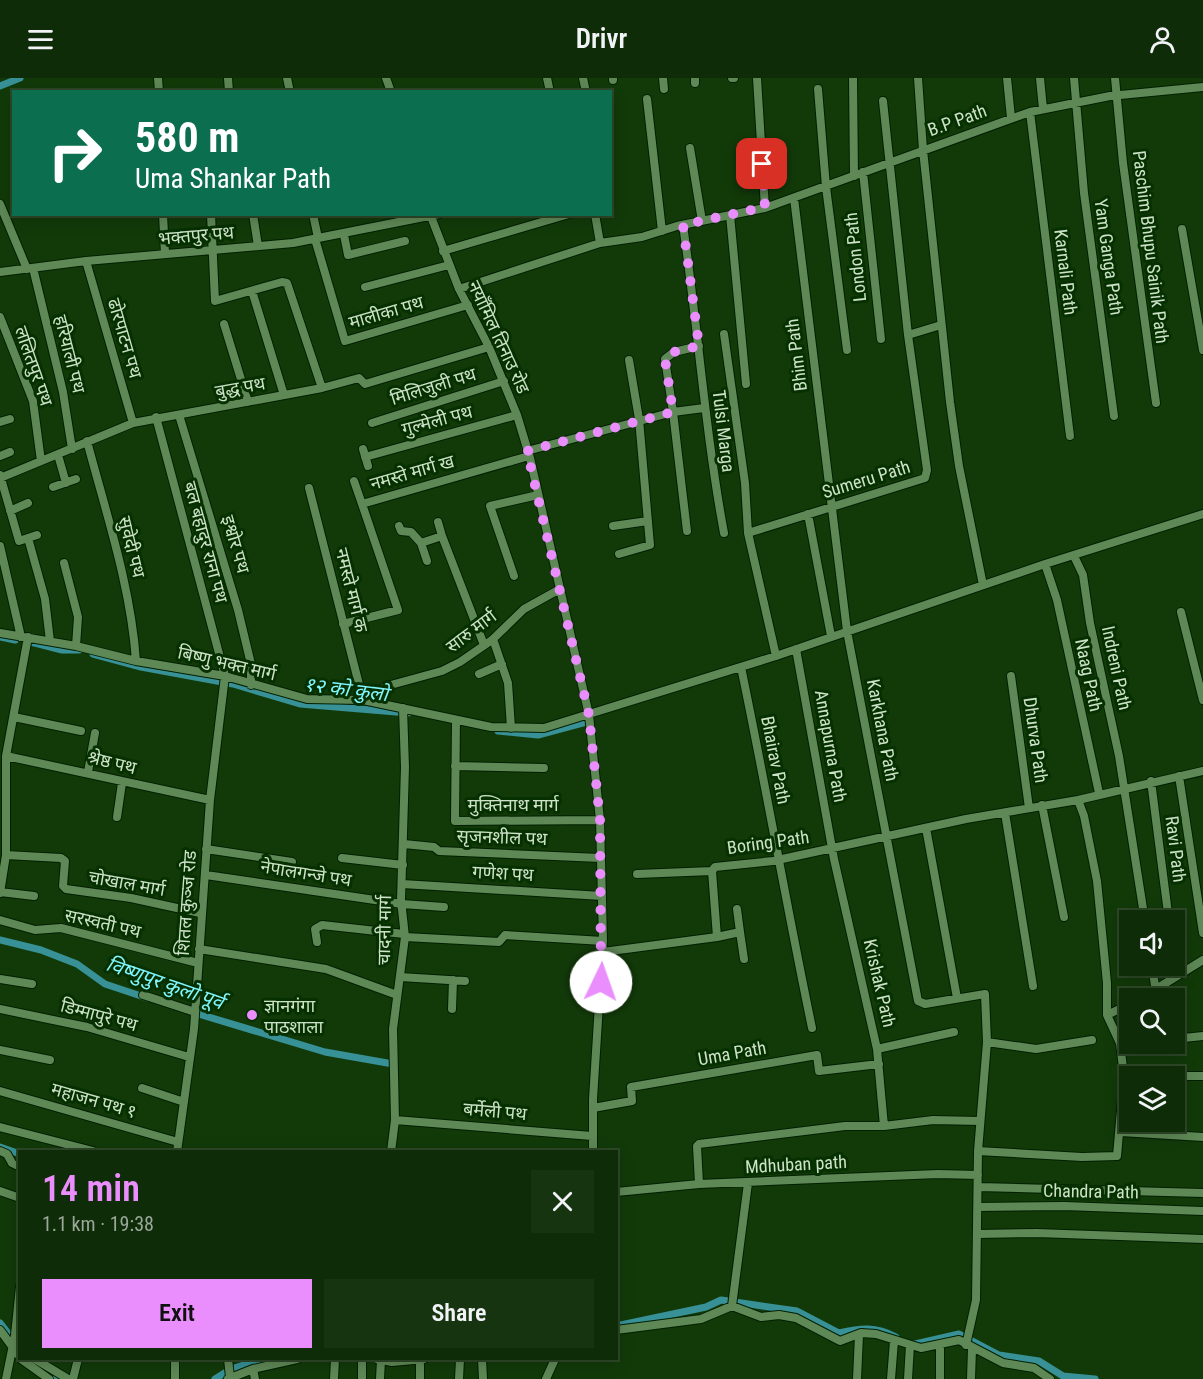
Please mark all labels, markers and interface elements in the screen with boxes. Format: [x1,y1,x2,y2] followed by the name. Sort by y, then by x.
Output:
[24,23,57,56] icon: menu
[576,23,627,55] text: Drivr
[1146,23,1179,56] icon: person
[925,100,989,140] street label: B.P Path
[135,113,240,162] text: 580 m
[36,114,114,192] icon: right
[736,138,787,189] pin
[745,147,778,180] icon: arrive
[1129,149,1173,345] street label: Paschim Bhupu Sainik Path
[135,163,331,195] text: Uma Shankar Path
[1090,197,1128,317] street label: Yam Ganga Path
[840,211,870,303] street label: London Path
[157,221,235,251] street label: भक्तपुर पथ
[1050,228,1082,316] street label: Karnali Path
[464,277,534,397] street label: नयाँमिल तिनाउ रोड
[346,291,426,333] street label: मालीका पथ
[104,296,147,381] street label: ढोरपाटन पथ
[50,313,90,396] street label: हरियाली पथ
[781,318,811,392] street label: Bhim Path
[9,323,58,410] street label: ललितपुर पथ
[388,363,479,411] street label: मिलिजुली पथ
[213,372,268,404] street label: बुद्ध पथ
[709,389,739,473] street label: Tulsi Marga
[399,400,476,441] street label: गुल्मेली पथ
[368,450,457,494] street label: नमस्ते मार्ग ख
[819,456,913,502] street label: Sumeru Path
[178,479,232,606] street label: बल बहादुर राना पथ
[218,513,254,576] street label: इश्वोर पथ
[112,514,150,581] street label: सुवेदी पथ
[331,546,373,635] street label: नमस्ते मार्ग क
[442,605,501,657] street label: सारु मार्ग
[1098,624,1136,712] street label: Indreni Path
[1071,637,1107,713] street label: Naag Path
[175,642,279,687] street label: बिष्णु भक्त मार्ग
[302,672,393,708] water label: १२ को कुलो
[863,677,903,783] street label: Karkhana Path
[811,688,851,804] street label: Annapurna Path
[1020,696,1052,784] street label: Dhurva Path
[757,714,795,806] street label: Bhairav Path
[86,746,139,778] street label: श्रेष्ठ पथ
[467,794,560,817] street label: मुक्तिनाथ मार्ग
[1162,815,1190,883] street label: Ravi Path
[456,825,548,851] street label: सृजनशील पथ
[726,826,810,858] street label: Boring Path
[172,849,202,956] street label: शितल कुञ्ज रोड
[259,855,353,891] street label: नेपालगन्जे पथ
[472,861,535,885] street label: गणेश पथ
[87,866,168,900] street label: चोखाल मार्ग
[373,894,395,965] street label: चादनी मार्ग
[63,904,144,942] street label: सरस्वती पथ
[1119,910,1185,1132] map controls
[1119,910,1185,976] button: sound
[860,937,900,1029] street label: Krishak Path
[569,950,633,1014] position arrow
[103,952,232,1017] water label: विष्णुपुर कुलो पूर्व
[1119,988,1185,1054] button: search
[58,995,140,1037] street label: डिम्मापुरे पथ
[264,995,323,1037] place label: ज्ञानगंगा पाठशाला
[245,1008,259,1022] marker: ज्ञानगंगा पाठशाला
[696,1037,768,1069] street label: Uma Path
[1119,1066,1185,1132] button: layers
[49,1078,139,1122] street label: महाजन पथ १
[462,1098,528,1124] street label: बर्मेली पथ
[745,1151,847,1177] street label: Mdhuban path
[42,1168,140,1210] text: 14 min
[531,1170,594,1233] button: close
[1043,1180,1139,1202] street label: Chandra Path
[42,1212,154,1236] text: 1.1 km · 19:38
[42,1279,312,1348] button: Exit
[324,1279,594,1348] button: Share

